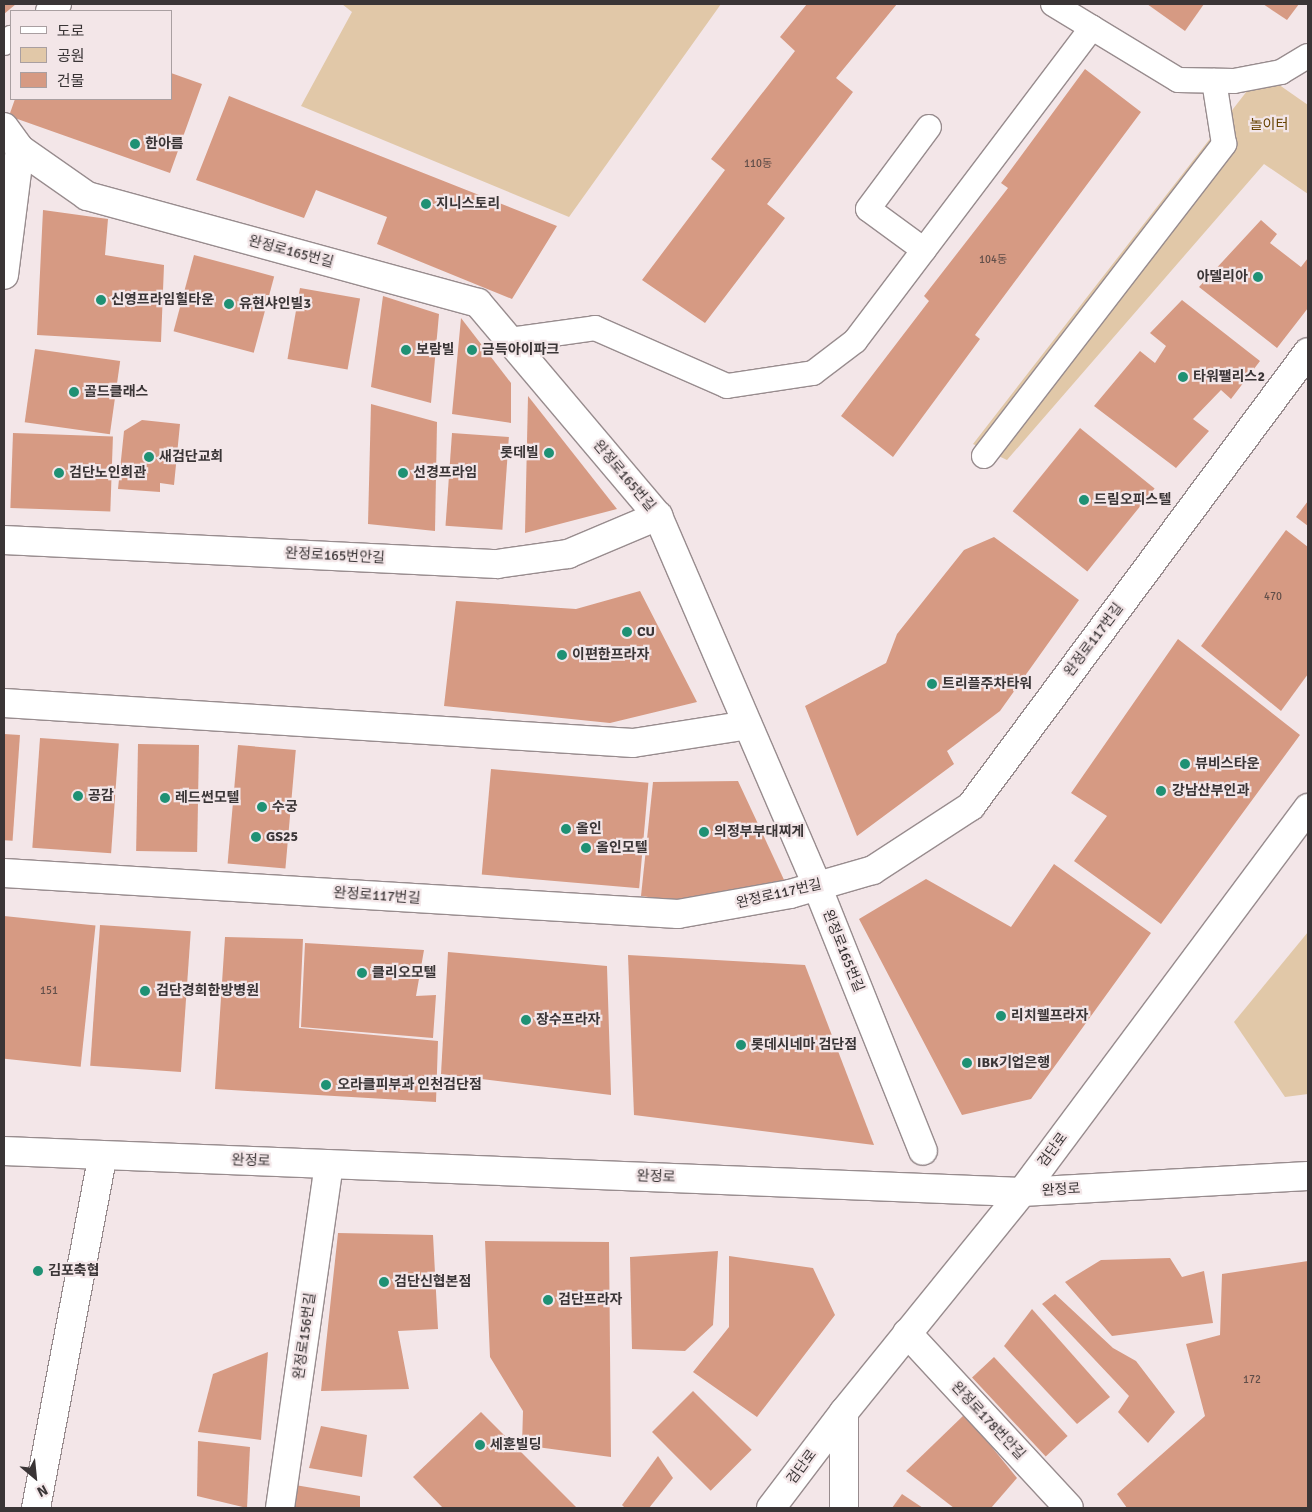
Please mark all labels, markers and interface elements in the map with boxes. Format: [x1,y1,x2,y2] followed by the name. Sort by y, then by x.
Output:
[10,10,172,100] legend
[57,22,85,40] text: 도로
[57,47,85,65] text: 공원
[57,72,85,90] text: 건물
[1250,117,1288,133] park label: 놀이터
[145,136,184,152] place label: 한아름
[129,138,141,150] marker: 한아름
[744,157,772,171] house number: 110동
[436,196,500,212] place label: 지니스토리
[420,198,432,210] marker: 지니스토리
[247,233,335,271] street label: 완정로165번길
[979,253,1007,267] house number: 104동
[1196,269,1248,285] place label: 아델리아
[1252,271,1264,283] marker: 아델리아
[111,292,214,308] place label: 신영프라임힐타운
[95,294,107,306] marker: 신영프라임힐타운
[239,296,311,312] place label: 유현샤인빌3
[223,298,235,310] marker: 유현샤인빌3
[416,342,455,358] place label: 보람빌
[482,342,559,358] place label: 금득아이파크
[400,344,412,356] marker: 보람빌
[466,344,478,356] marker: 금득아이파크
[1193,369,1265,385] place label: 타워팰리스2
[1177,371,1189,383] marker: 타워팰리스2
[84,384,148,400] place label: 골드클래스
[68,386,80,398] marker: 골드클래스
[590,437,658,515] street label: 완정로165번길
[500,445,539,461] place label: 롯데빌
[543,447,555,459] marker: 롯데빌
[159,449,223,465] place label: 새검단교회
[143,451,155,463] marker: 새검단교회
[69,465,146,481] place label: 검단노인회관
[413,465,477,481] place label: 선경프라임
[53,467,65,479] marker: 검단노인회관
[397,467,409,479] marker: 선경프라임
[1094,492,1171,508] place label: 드림오피스텔
[1078,494,1090,506] marker: 드림오피스텔
[285,545,385,567] street label: 완정로165번안길
[1264,590,1282,604] house number: 470
[1061,600,1127,680] street label: 완정로117번길
[637,624,655,640] place label: CU
[621,626,633,638] marker: CU
[572,647,649,663] place label: 이편한프라자
[556,649,568,661] marker: 이편한프라자
[942,676,1032,692] place label: 트리플주차타워
[926,678,938,690] marker: 트리플주차타워
[1195,756,1259,772] place label: 뷰비스타운
[1179,758,1191,770] marker: 뷰비스타운
[1172,783,1249,799] place label: 강남산부인과
[1154,784,1168,798] marker: 강남산부인과
[88,788,114,804] place label: 공감
[72,790,84,802] marker: 공감
[175,790,239,806] place label: 레드썬모텔
[159,792,171,804] marker: 레드썬모텔
[272,799,298,815] place label: 수궁
[256,801,268,813] marker: 수궁
[576,821,602,837] place label: 올인
[560,823,572,835] marker: 올인
[714,824,804,840] place label: 의정부부대찌게
[698,826,710,838] marker: 의정부부대찌게
[266,829,298,845] place label: GS25
[250,831,262,843] marker: GS25
[596,840,648,856] place label: 올인모텔
[580,842,592,854] marker: 올인모텔
[735,876,823,912] street label: 완정로117번길
[333,885,421,907] street label: 완정로117번길
[819,907,867,995] street label: 완정로165번길
[372,965,436,981] place label: 클리오모텔
[356,967,368,979] marker: 클리오모텔
[156,983,259,999] place label: 검단경희한방병원
[40,984,58,998] house number: 151
[138,984,152,998] marker: 검단경희한방병원
[1011,1008,1088,1024] place label: 리치웰프라자
[995,1010,1007,1022] marker: 리치웰프라자
[536,1012,600,1028] place label: 장수프라자
[520,1014,532,1026] marker: 장수프라자
[751,1037,857,1053] place label: 롯데시네마 검단점
[735,1039,747,1051] marker: 롯데시네마 검단점
[977,1055,1050,1071] place label: IBK기업은행
[961,1057,973,1069] marker: IBK기업은행
[337,1077,482,1093] place label: 오라클피부과 인천검단점
[319,1078,333,1092] marker: 오라클피부과 인천검단점
[1035,1130,1071,1170] street label: 검단로
[231,1152,271,1170] street label: 완정로
[636,1168,676,1186] street label: 완정로
[1041,1181,1081,1199] street label: 완정로
[48,1263,100,1279] place label: 김포축협
[32,1265,44,1277] marker: 김포축협
[394,1274,471,1290] place label: 검단신협본점
[378,1276,390,1288] marker: 검단신협본점
[291,1292,319,1380] street label: 완정로156번길
[558,1292,622,1308] place label: 검단프라자
[542,1294,554,1306] marker: 검단프라자
[1243,1373,1261,1387] house number: 172
[948,1379,1028,1463] street label: 완정로178번안길
[490,1437,542,1453] place label: 세훈빌딩
[474,1439,486,1451] marker: 세훈빌딩
[784,1447,820,1487] street label: 검단로
[10,1452,60,1502] north arrow
[34,1481,51,1500] text: N

